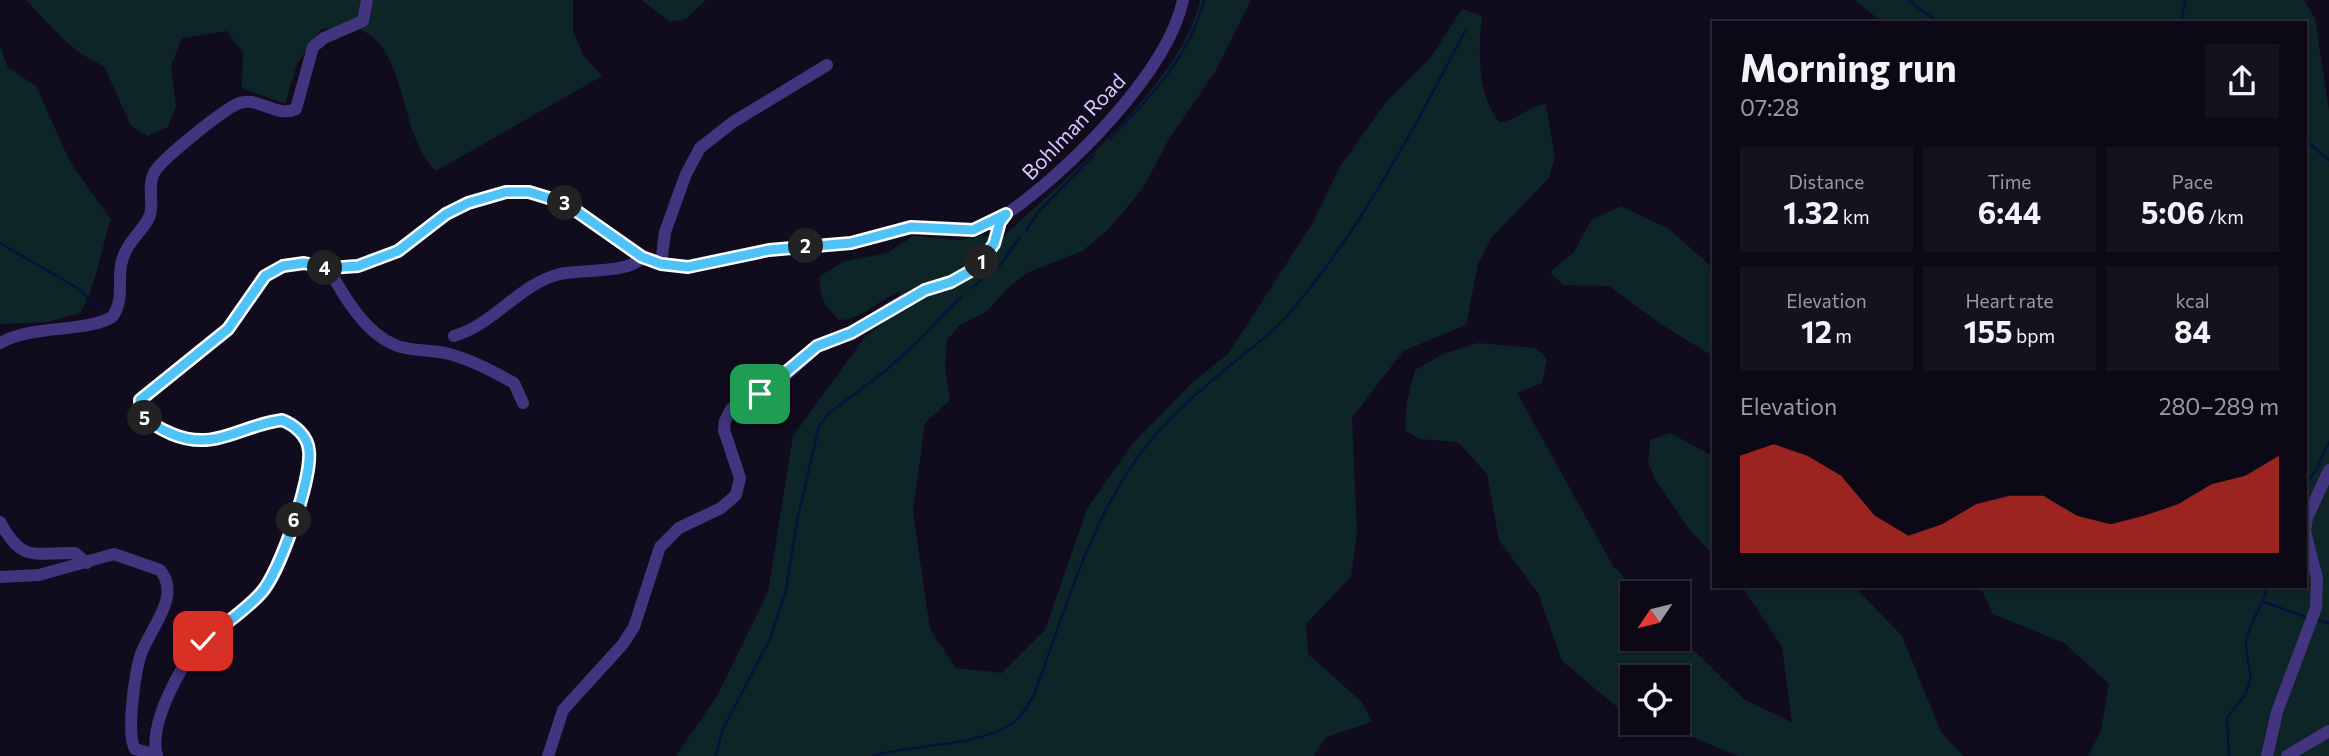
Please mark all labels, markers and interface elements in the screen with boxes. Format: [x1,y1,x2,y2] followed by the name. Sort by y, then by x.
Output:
[1740,43,1957,90] text: Morning run
[2205,44,2279,118] button: share
[1016,68,1130,184] street label: Bohlman Road
[1740,93,1799,121] text: 07:28
[1789,170,1864,193] text: Distance
[1988,170,2031,193] text: Time
[2172,170,2213,193] text: Pace
[548,186,582,220] pin: 3
[559,191,570,214] text: 3
[1783,193,1839,230] text: 1.32
[1978,193,2041,230] text: 6:44
[2141,193,2205,230] text: 5:06
[1839,205,1870,228] text: km
[2205,205,2244,228] text: /km
[788,229,824,264] pin: 2
[800,234,811,257] text: 2
[964,244,1000,280] pin: 1
[308,250,342,286] pin: 4
[977,250,986,273] text: 1
[319,256,330,279] text: 4
[1786,289,1867,312] text: Elevation
[1965,289,2054,312] text: Heart rate
[2175,289,2210,312] text: kcal
[1801,312,1832,349] text: 12
[1964,312,2012,349] text: 155
[2174,312,2211,349] text: 84
[1832,324,1852,347] text: m
[2012,324,2055,347] text: bpm
[730,364,790,424] pin
[741,375,779,413] icon: arrive
[1740,392,1837,420] text: Elevation
[2159,392,2279,420] text: 280–289 m
[128,400,162,436] pin: 5
[139,406,150,429] text: 5
[276,503,312,538] pin: 6
[288,508,299,531] text: 6
[1620,581,1690,651] north arrow
[1620,581,1690,735] map controls
[173,611,233,671] pin
[184,622,222,660] icon: check
[1620,665,1690,735] button: locate

